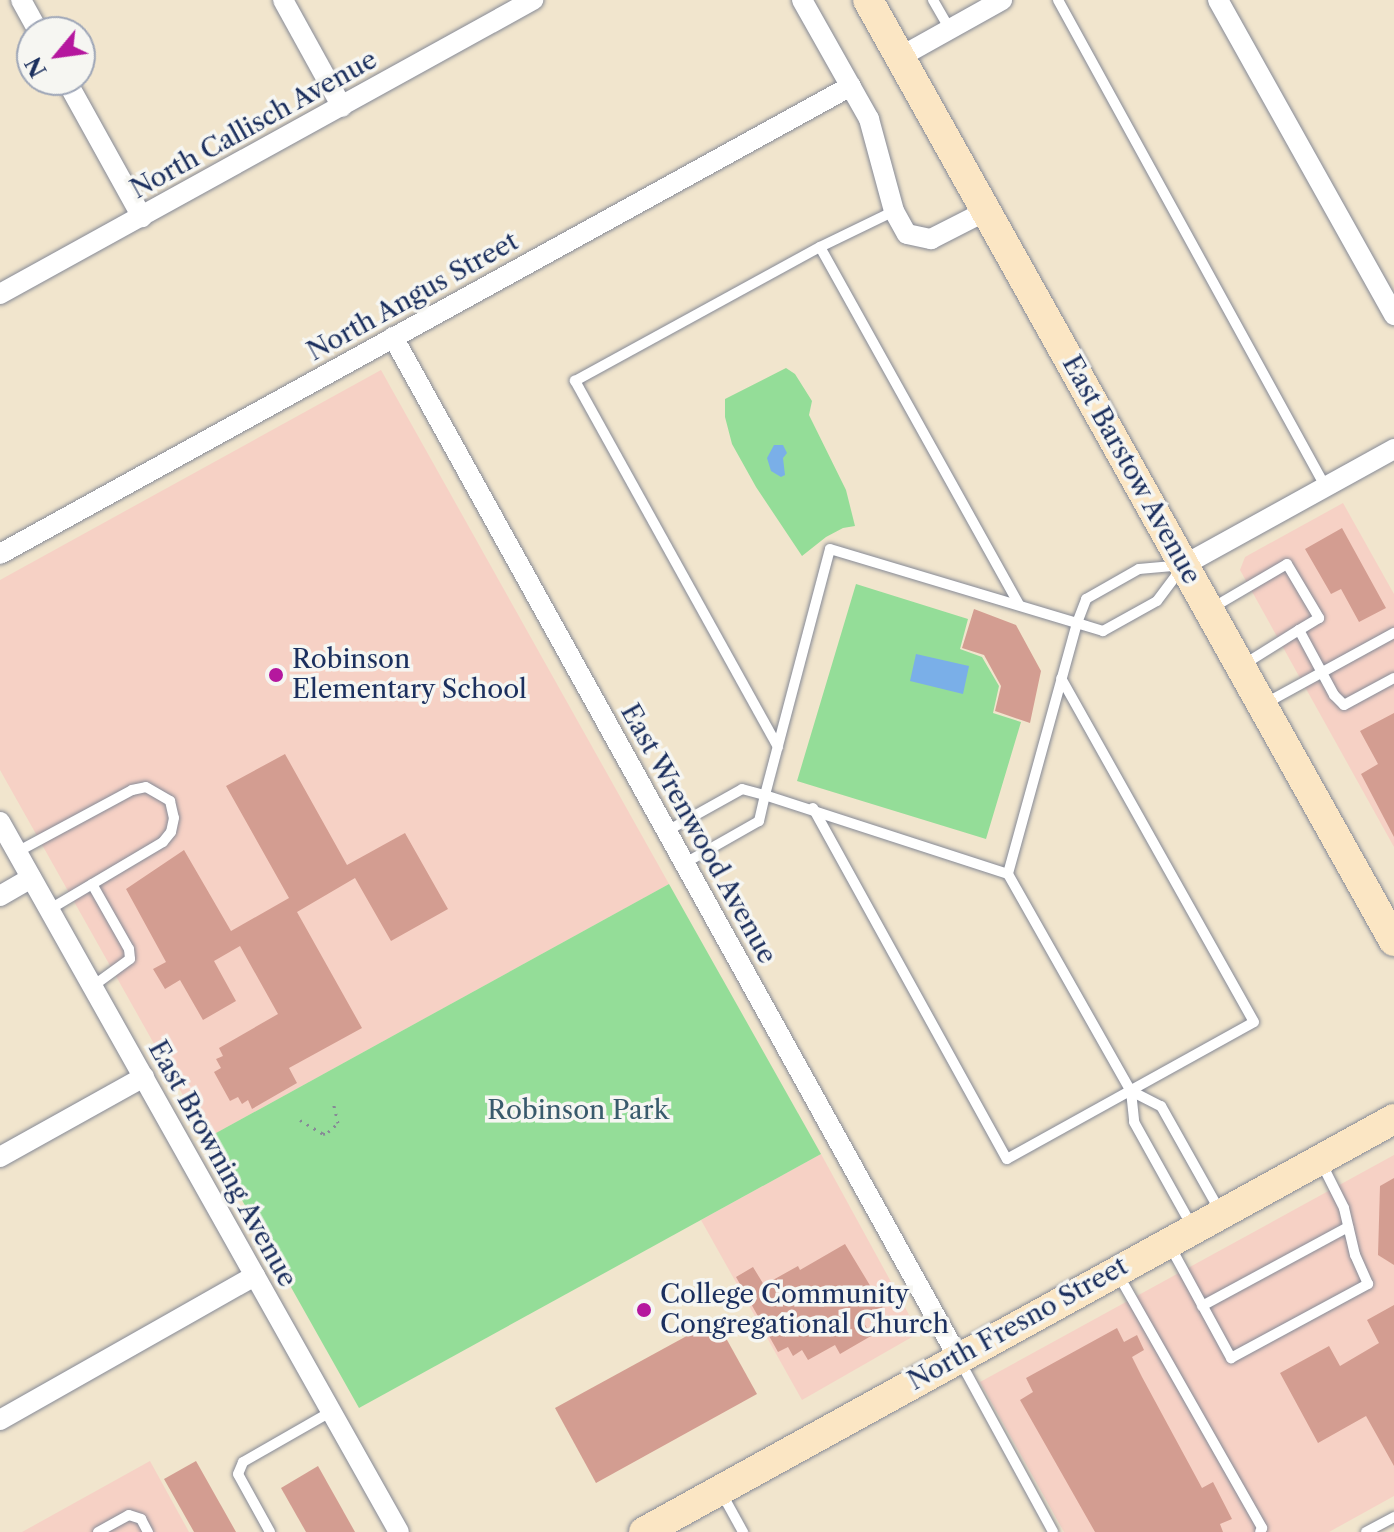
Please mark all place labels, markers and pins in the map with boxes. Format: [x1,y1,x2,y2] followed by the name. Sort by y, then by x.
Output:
[292,644,528,706] place label: Robinson Elementary School
[267,666,285,684] marker: Robinson Elementary School
[660,1279,949,1340] place label: College Community Congregational Church
[635,1301,653,1319] marker: College Community Congregational Church

